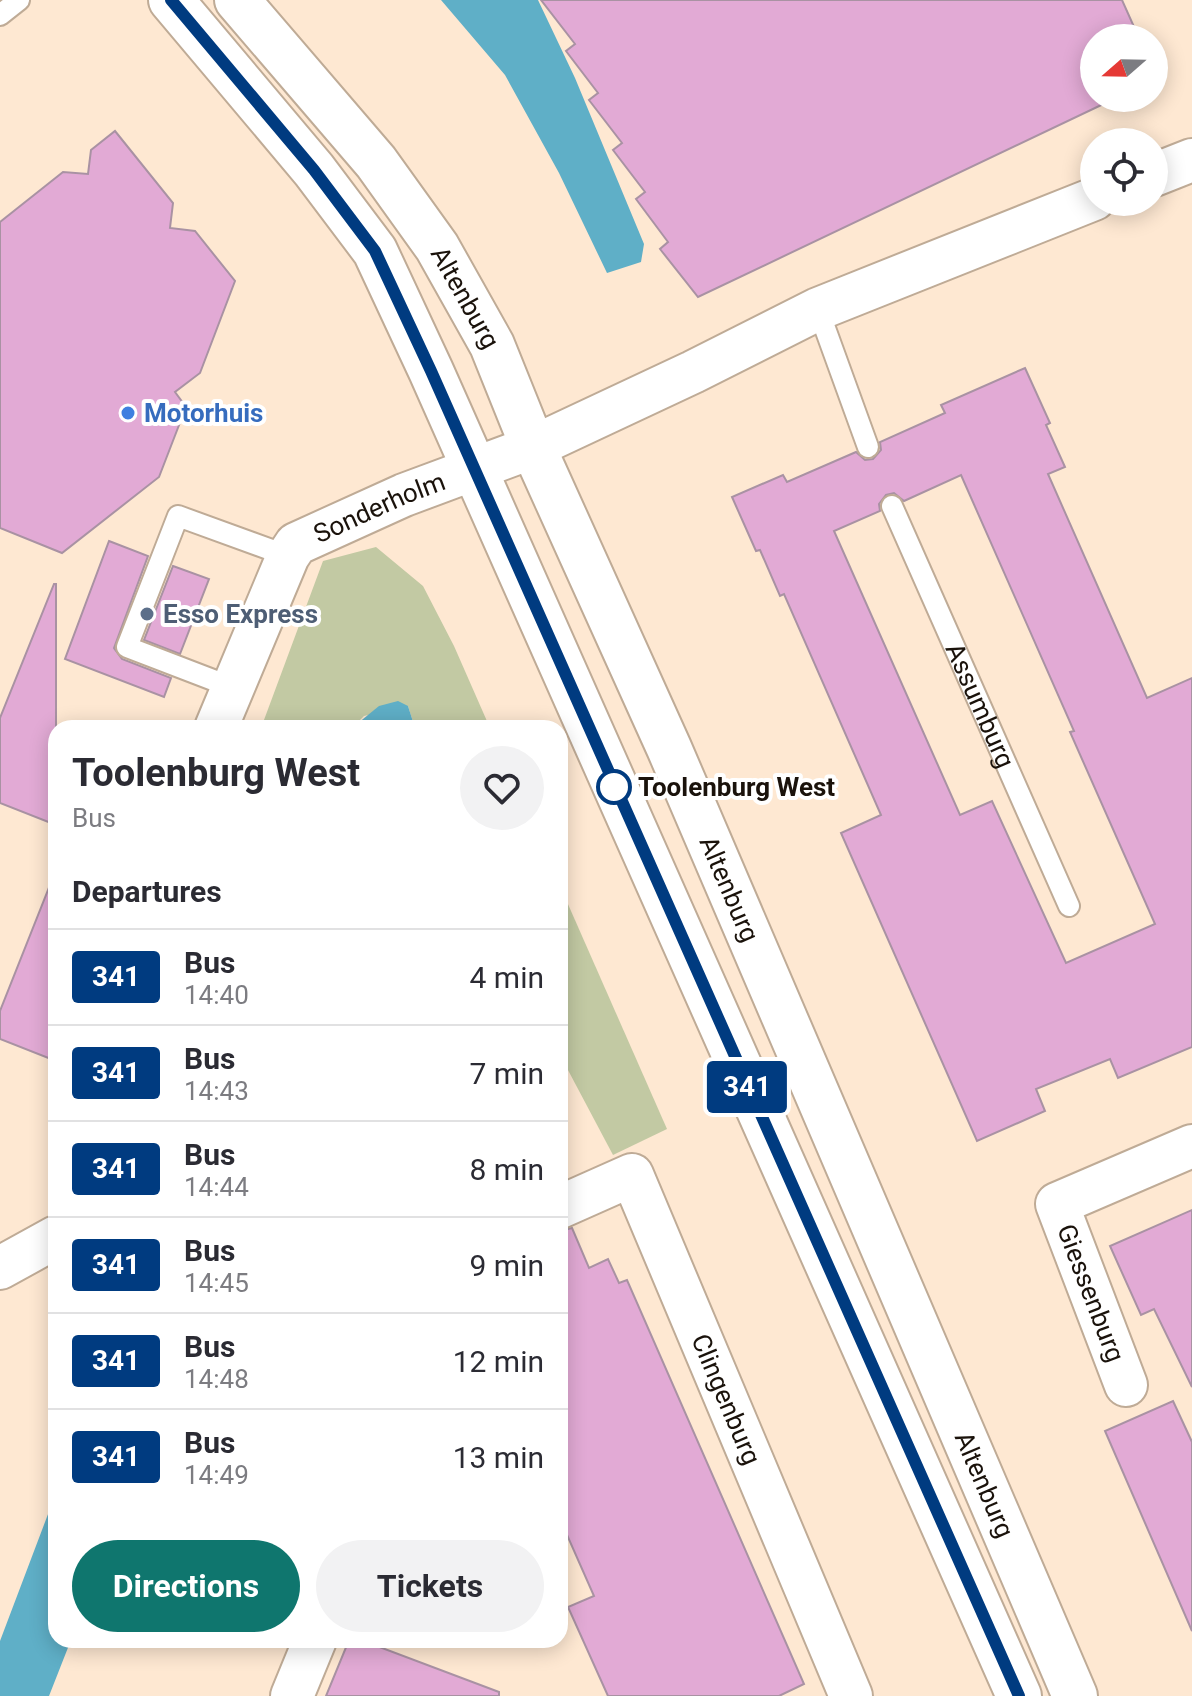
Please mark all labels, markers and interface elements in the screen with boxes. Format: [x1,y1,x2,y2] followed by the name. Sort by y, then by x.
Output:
[1080,24,1168,112] north arrow
[1080,24,1168,216] map controls
[1080,128,1168,216] button: locate
[425,241,506,354] street label: Altenburg
[144,398,263,428] place label: Motorhuis
[119,404,137,422] marker: Motorhuis
[309,466,449,549] street label: Sonderholm
[163,599,318,629] place label: Esso Express
[138,605,156,623] marker: Esso Express
[940,638,1021,772] street label: Assumburg
[460,746,544,830] button: heart
[72,751,360,795] text: Toolenburg West
[597,770,631,804] marker: Toolenburg West
[638,772,835,802] place label: Toolenburg West
[72,803,116,833] text: Bus
[693,831,765,946] street label: Altenburg
[72,874,222,909] text: Departures
[184,945,235,980] text: Bus
[92,960,140,993] text: 341
[470,960,544,995] text: 4 min
[184,980,249,1010] text: 14:40
[184,1041,235,1076] text: Bus
[92,1056,140,1089] text: 341
[470,1056,544,1091] text: 7 min
[701,1061,793,1113] line badge: 341
[723,1070,771,1103] text: 341
[184,1076,249,1106] text: 14:43
[184,1137,235,1172] text: Bus
[92,1152,140,1185] text: 341
[470,1152,544,1187] text: 8 min
[184,1172,249,1202] text: 14:44
[1051,1220,1131,1366] street label: Giessenburg
[184,1233,235,1268] text: Bus
[92,1248,140,1281] text: 341
[470,1248,544,1283] text: 9 min
[184,1268,249,1298] text: 14:45
[184,1329,235,1364] text: Bus
[686,1329,767,1469] street label: Clingenburg
[92,1344,140,1377] text: 341
[453,1344,544,1379] text: 12 min
[184,1364,249,1394] text: 14:48
[184,1425,235,1460] text: Bus
[949,1427,1020,1542] street label: Altenburg
[92,1440,140,1473] text: 341
[453,1440,544,1475] text: 13 min
[184,1460,249,1490] text: 14:49
[72,1540,300,1632] button: Directions
[316,1540,544,1632] button: Tickets

